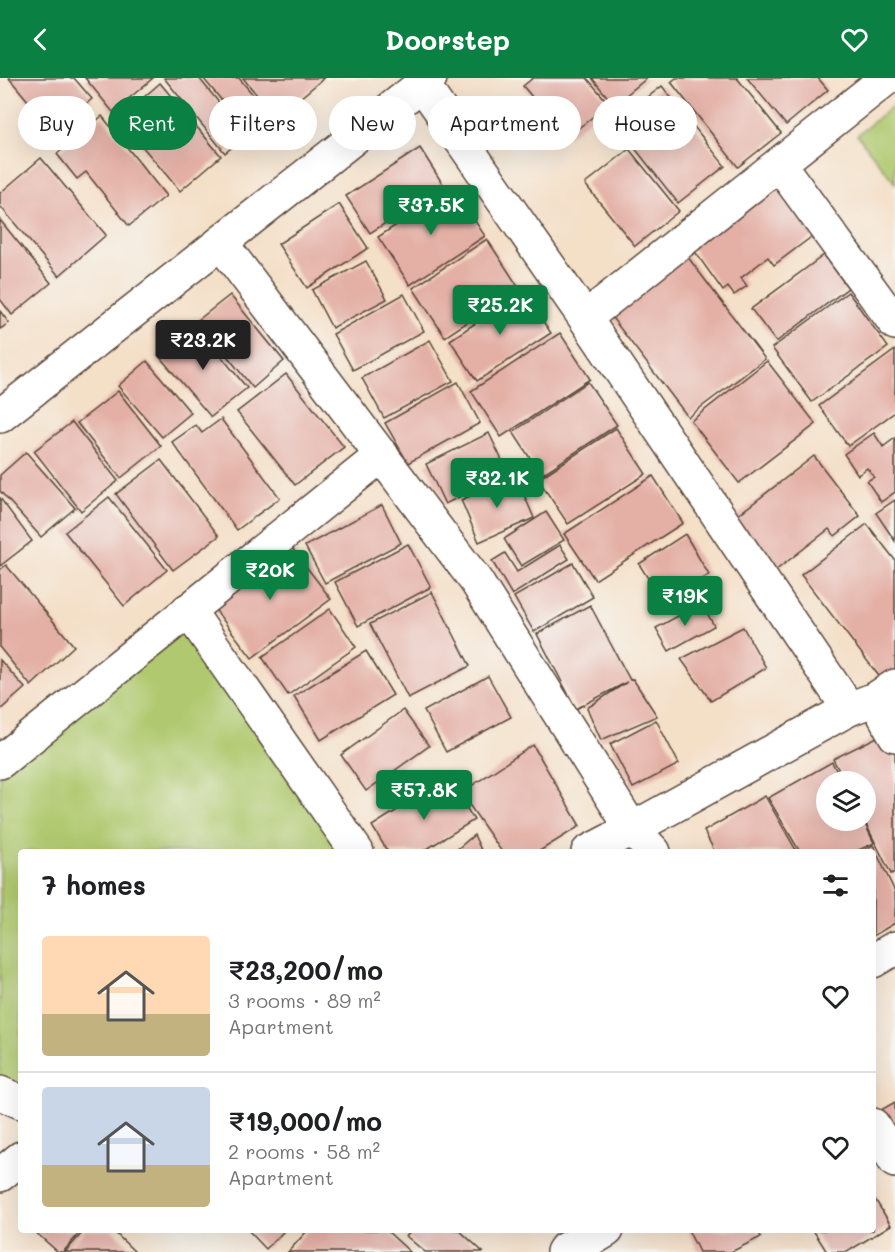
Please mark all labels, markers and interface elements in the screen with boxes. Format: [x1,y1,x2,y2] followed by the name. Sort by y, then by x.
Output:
[385,22,510,57] text: Doorstep
[24,23,57,56] icon: back
[838,23,871,56] icon: heart
[18,96,96,150] chip: Buy
[108,96,197,150] chip: Rent
[209,96,317,150] chip: Filters
[329,96,416,150] chip: New
[428,96,581,150] chip: Apartment
[593,96,697,150] chip: House
[382,185,480,236] pin: ₹37.5K
[397,191,465,217] text: ₹37.5K
[451,285,549,336] pin: ₹25.2K
[467,291,533,317] text: ₹25.2K
[154,320,252,371] pin: ₹23.2K
[170,326,236,352] text: ₹23.2K
[448,458,546,509] pin: ₹32.1K
[465,464,529,490] text: ₹32.1K
[234,550,306,601] pin: ₹20K
[245,556,295,582] text: ₹20K
[649,576,721,627] pin: ₹19K
[661,582,709,608] text: ₹19K
[375,770,473,821] pin: ₹57.8K
[816,771,876,831] map controls
[816,771,876,831] button: layers
[390,776,458,802] text: ₹57.8K
[42,868,146,902] text: 7 homes
[819,869,852,902] icon: filters
[228,953,383,987] text: ₹23,200/mo
[90,960,162,1032] icon: home
[819,980,852,1013] icon: heart
[228,987,381,1013] text: 3 rooms · 89 m²
[228,1013,334,1039] text: Apartment
[228,1104,382,1138] text: ₹19,000/mo
[90,1111,162,1183] icon: home
[819,1131,852,1164] icon: heart
[228,1138,380,1164] text: 2 rooms · 58 m²
[228,1164,334,1190] text: Apartment

